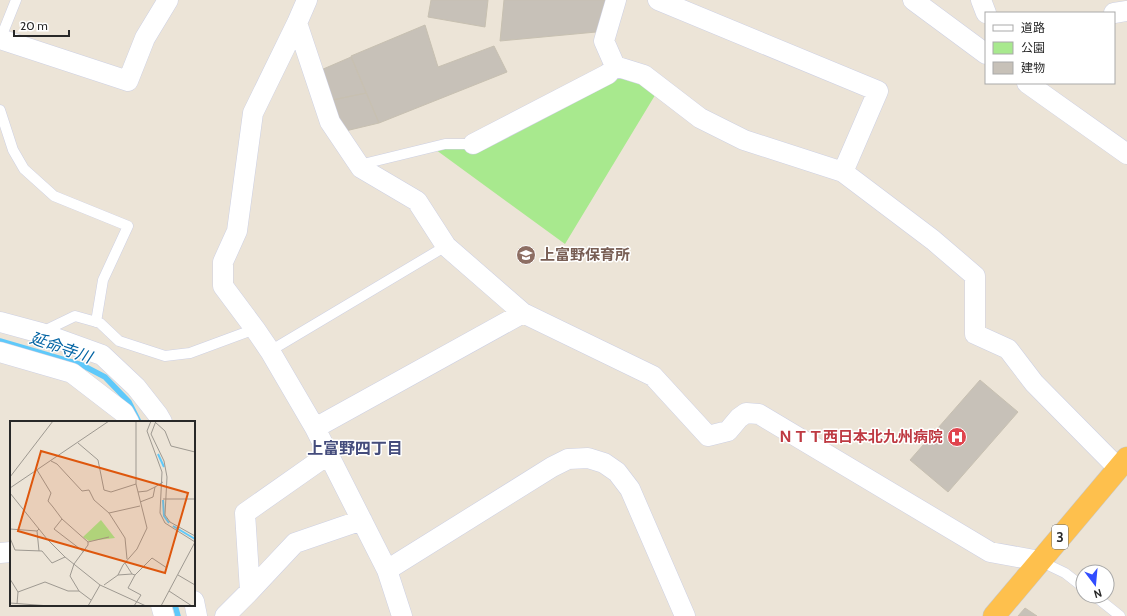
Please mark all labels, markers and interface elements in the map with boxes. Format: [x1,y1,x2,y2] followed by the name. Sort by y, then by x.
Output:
[14,12,69,38] scale bar
[985,12,1115,84] legend
[20,18,48,33] text: 20 m
[1021,20,1045,35] text: 道路
[1021,40,1045,55] text: 公園
[1021,60,1045,75] text: 建物
[515,244,537,266] school or university icon: 上富野保育所
[540,246,630,264] place label: 上富野保育所
[27,328,96,368] water label: 延命寺川
[10,421,195,606] inset map
[946,426,968,448] hospital icon: ＮＴＴ西日本北九州病院
[778,428,943,446] place label: ＮＴＴ西日本北九州病院
[307,439,403,458] district label: 上富野四丁目
[1052,525,1068,549] road number: 3
[1075,564,1115,604] north arrow
[1092,586,1103,601] text: N

